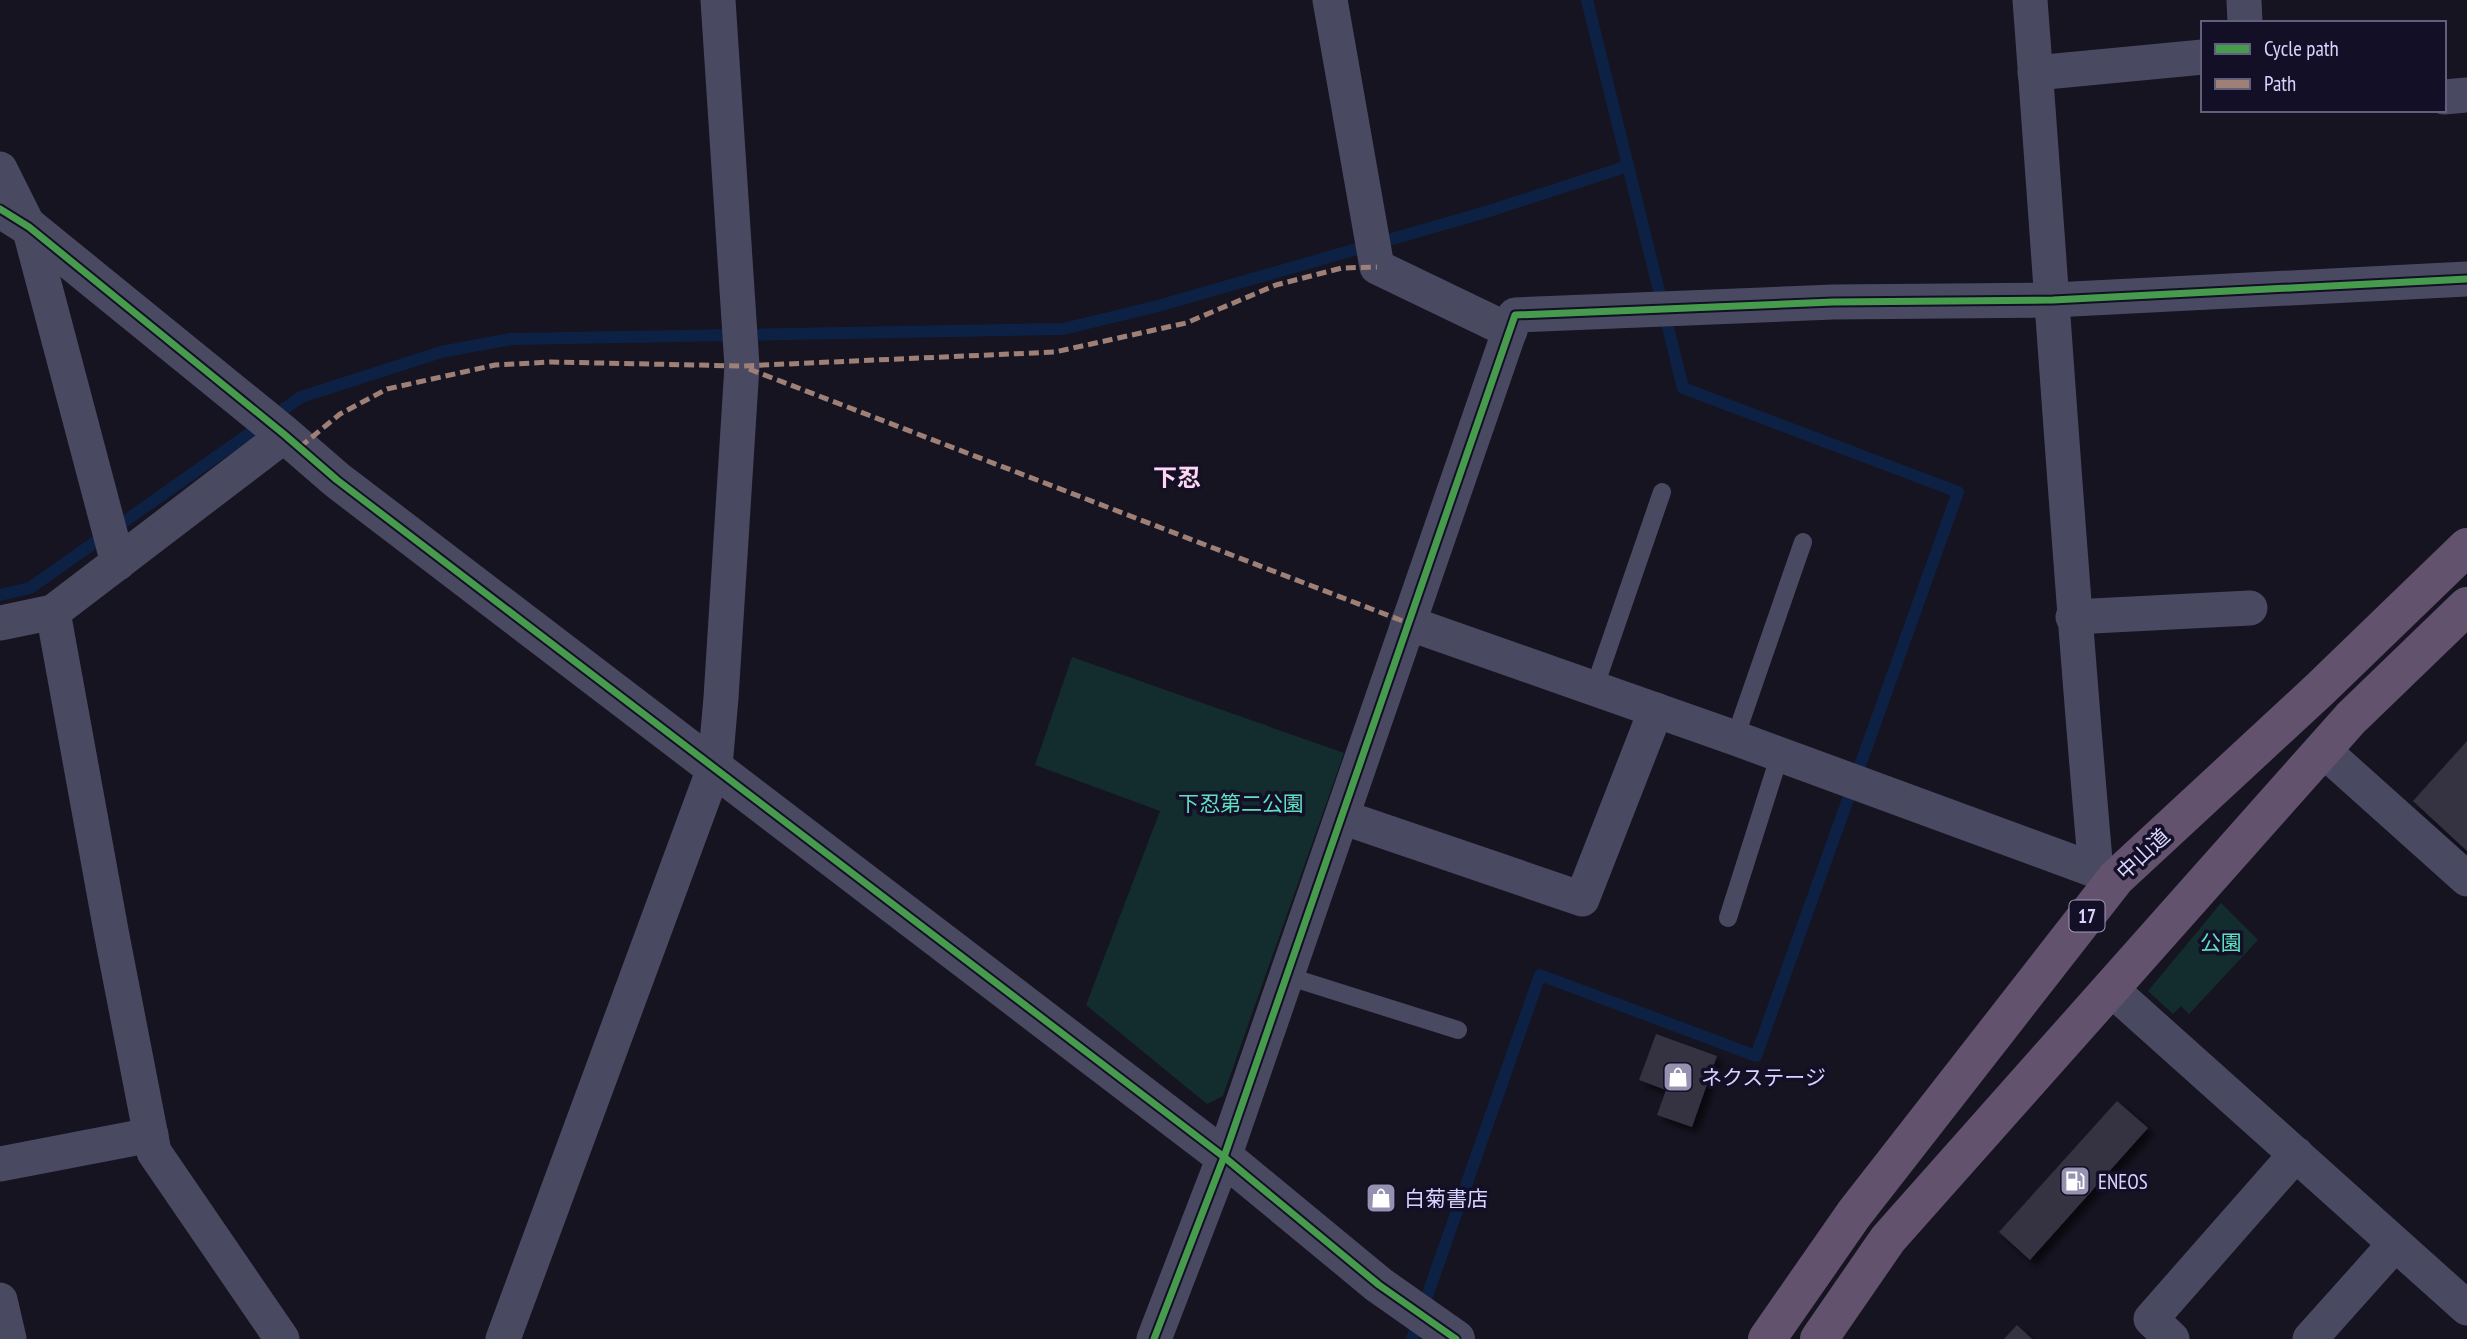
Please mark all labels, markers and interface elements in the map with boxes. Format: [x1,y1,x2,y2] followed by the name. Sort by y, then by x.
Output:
[2201,21,2446,112] legend
[2264,35,2339,62] text: Cycle path
[2264,70,2296,97] text: Path
[1153,462,1201,493] district label: 下忍
[1178,790,1304,817] park label: 下忍第二公園
[2111,823,2175,885] street label: 中山道
[2070,900,2104,932] road number: 17
[2200,929,2242,956] park label: 公園
[1661,1060,1695,1094] shop icon: ネクステージ
[1701,1064,1826,1091] place label: ネクステージ
[2058,1164,2092,1198] fuel station icon: ENEOS
[2098,1168,2148,1195] place label: ENEOS
[1364,1181,1398,1215] shop icon: 白菊書店
[1404,1185,1488,1212] place label: 白菊書店

